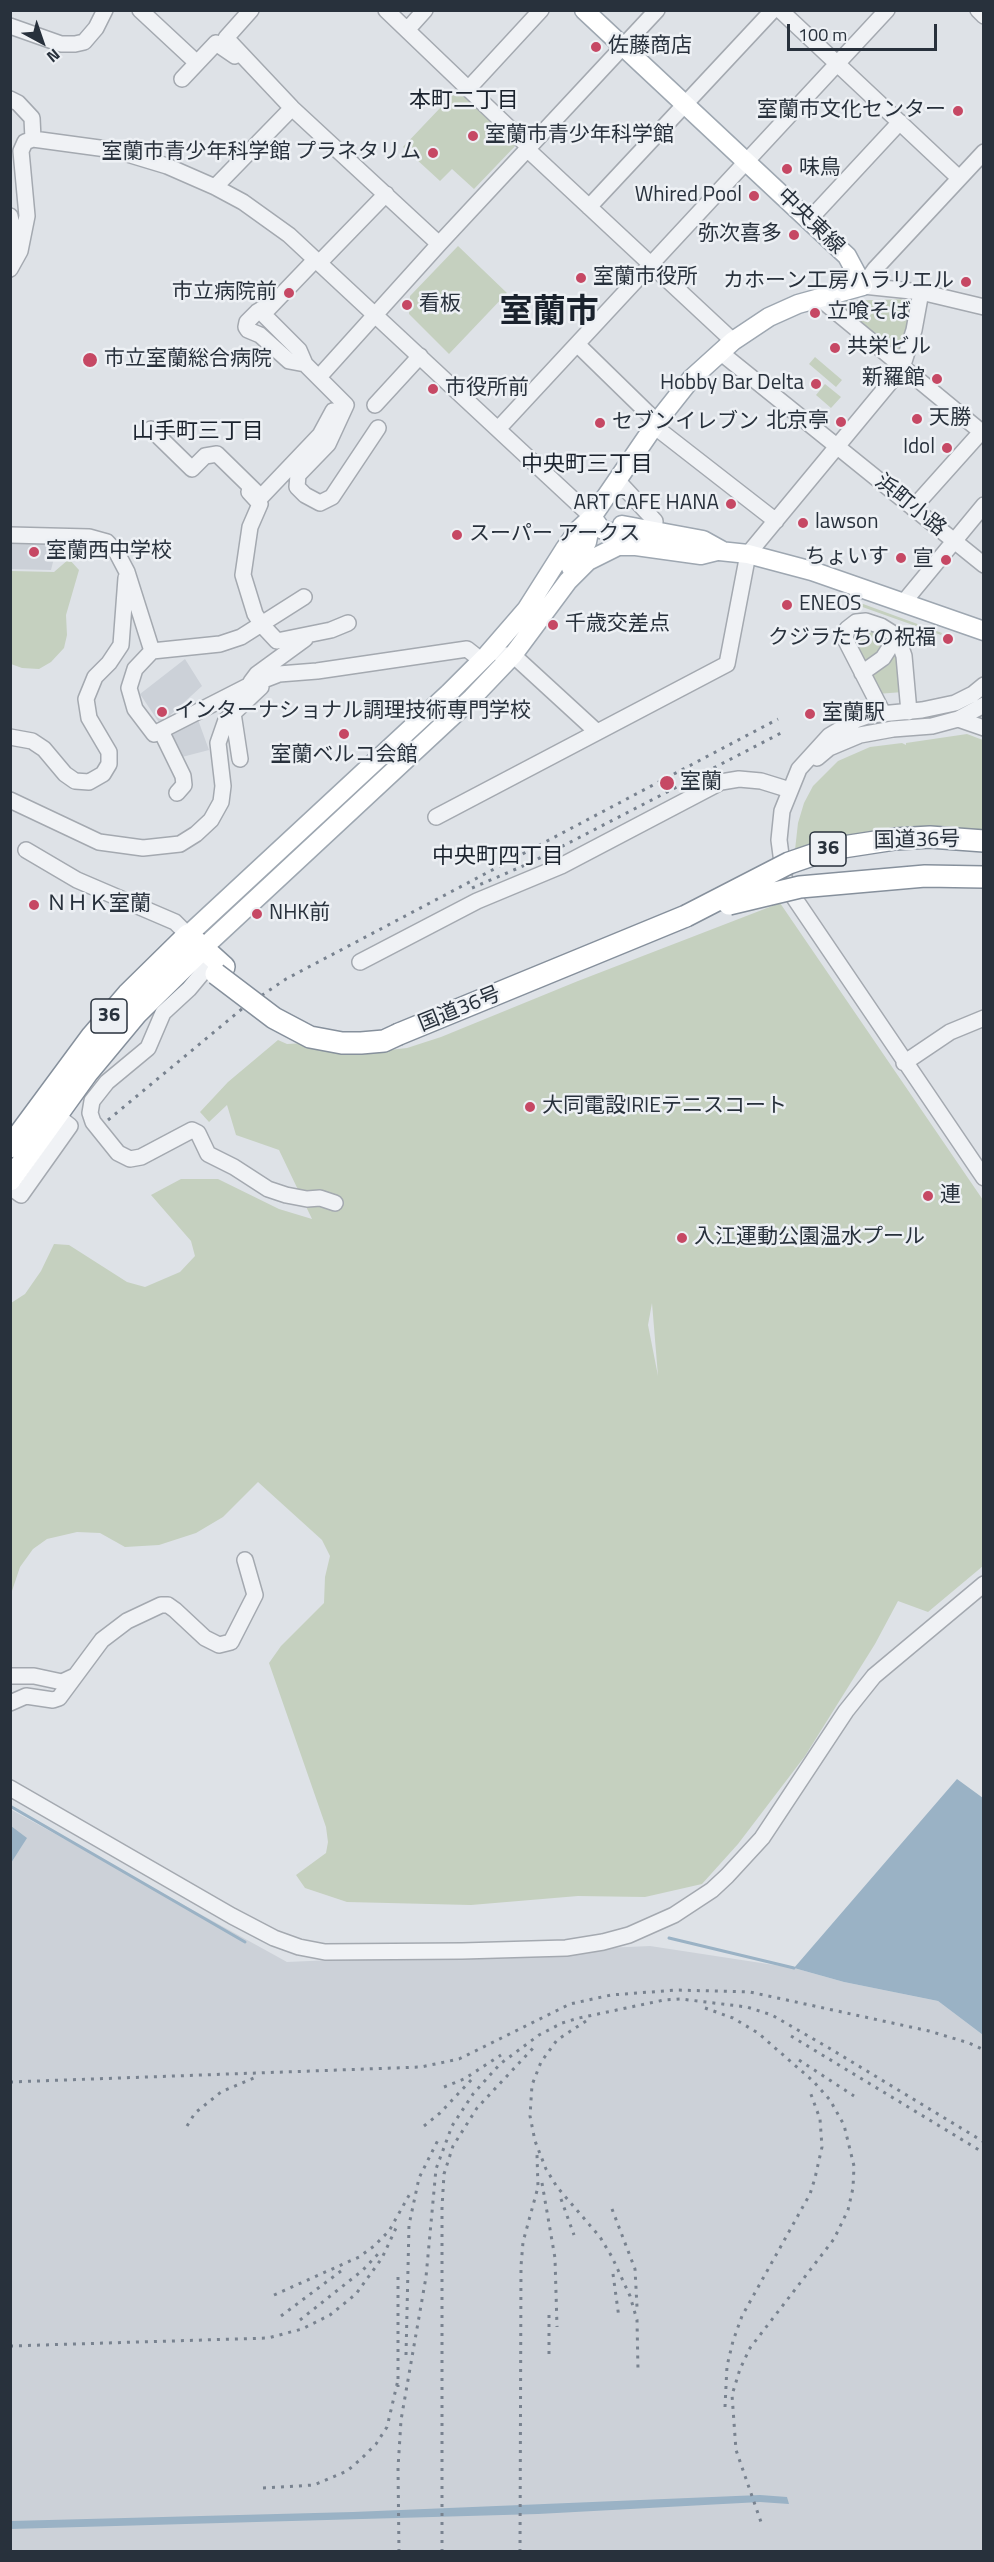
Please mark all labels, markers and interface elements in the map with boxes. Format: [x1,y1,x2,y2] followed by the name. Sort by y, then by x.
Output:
[12,12,72,72] north arrow
[790,12,940,50] scale bar
[798,21,847,48] text: 100 m
[608,34,692,60] place label: 佐藤商店
[589,40,603,54] marker: 佐藤商店
[42,43,66,69] text: N
[409,89,519,115] district label: 本町二丁目
[757,98,946,124] place label: 室蘭市文化センター
[951,104,965,118] marker: 室蘭市文化センター
[485,123,674,149] place label: 室蘭市青少年科学館
[466,129,480,143] marker: 室蘭市青少年科学館
[101,140,421,166] place label: 室蘭市青少年科学館 プラネタリム
[426,146,440,160] marker: 室蘭市青少年科学館 プラネタリム
[799,156,841,182] place label: 味鳥
[780,162,794,176] marker: 味鳥
[635,183,742,209] place label: Whired Pool
[771,184,849,260] street label: 中央東線
[747,189,761,203] marker: Whired Pool
[698,222,782,248] place label: 弥次喜多
[787,228,801,242] marker: 弥次喜多
[593,265,698,291] place label: 室蘭市役所
[723,269,954,295] place label: カホーン工房ハラリエル
[574,271,588,285] marker: 室蘭市役所
[959,275,973,289] marker: カホーン工房ハラリエル
[172,280,277,306] place label: 市立病院前
[282,286,296,300] marker: 市立病院前
[419,292,461,318] place label: 看板
[500,294,598,334] district label: 室蘭市
[400,298,414,312] marker: 看板
[827,300,911,326] place label: 立喰そば
[808,306,822,320] marker: 立喰そば
[847,335,931,361] place label: 共栄ビル
[828,341,842,355] marker: 共栄ビル
[104,347,272,373] place label: 市立室蘭総合病院
[81,351,99,369] marker: 市立室蘭総合病院
[862,366,925,392] place label: 新羅館
[660,371,804,397] place label: Hobby Bar Delta
[930,372,944,386] marker: 新羅館
[445,376,529,402] place label: 市役所前
[809,377,823,391] marker: Hobby Bar Delta
[426,382,440,396] marker: 市役所前
[929,406,971,432] place label: 天勝
[766,409,829,435] place label: 北京亭
[612,410,759,436] place label: セブンイレブン
[910,412,924,426] marker: 天勝
[834,415,848,429] marker: 北京亭
[593,416,607,430] marker: セブンイレブン
[132,420,264,446] district label: 山手町三丁目
[903,435,935,461] place label: Idol
[940,441,954,455] marker: Idol
[521,453,653,479] district label: 中央町三丁目
[869,470,951,542] street label: 浜町小路
[573,491,719,517] place label: ART CAFE HANA
[724,497,738,511] marker: ART CAFE HANA
[815,510,878,536] place label: lawson
[796,516,810,530] marker: lawson
[469,522,640,548] place label: スーパー アークス
[450,528,464,542] marker: スーパー アークス
[46,539,172,565] place label: 室蘭西中学校
[27,545,41,559] marker: 室蘭西中学校
[805,545,889,571] place label: ちょいす
[913,547,934,573] place label: 宣
[894,551,908,565] marker: ちょいす
[939,553,953,567] marker: 宣
[799,592,861,618] place label: ENEOS
[780,598,794,612] marker: ENEOS
[565,612,670,638] place label: 千歳交差点
[546,618,560,632] marker: 千歳交差点
[768,626,936,652] place label: クジラたちの祝福
[941,632,955,646] marker: クジラたちの祝福
[174,699,531,725] place label: インターナショナル調理技術専門学校
[822,701,885,727] place label: 室蘭駅
[155,705,169,719] marker: インターナショナル調理技術専門学校
[803,707,817,721] marker: 室蘭駅
[337,727,351,741] marker: 室蘭ベルコ会館
[271,743,417,769] place label: 室蘭ベルコ会館
[680,770,722,796] place label: 室蘭
[658,774,676,792] marker: 室蘭
[874,828,960,854] street label: 国道36号
[810,832,846,866] road number: 36
[432,845,564,871] district label: 中央町四丁目
[46,892,151,918] place label: ＮＨＫ室蘭
[27,898,41,912] marker: ＮＨＫ室蘭
[269,901,330,927] place label: NHK前
[250,907,264,921] marker: NHK前
[415,982,505,1038] street label: 国道36号
[91,999,127,1033] road number: 36
[542,1094,787,1120] place label: 大同電設IRIEテニスコート
[523,1100,537,1114] marker: 大同電設IRIEテニスコート
[940,1183,961,1209] place label: 連
[921,1189,935,1203] marker: 連
[694,1225,925,1251] place label: 入江運動公園温水プール
[675,1231,689,1245] marker: 入江運動公園温水プール

